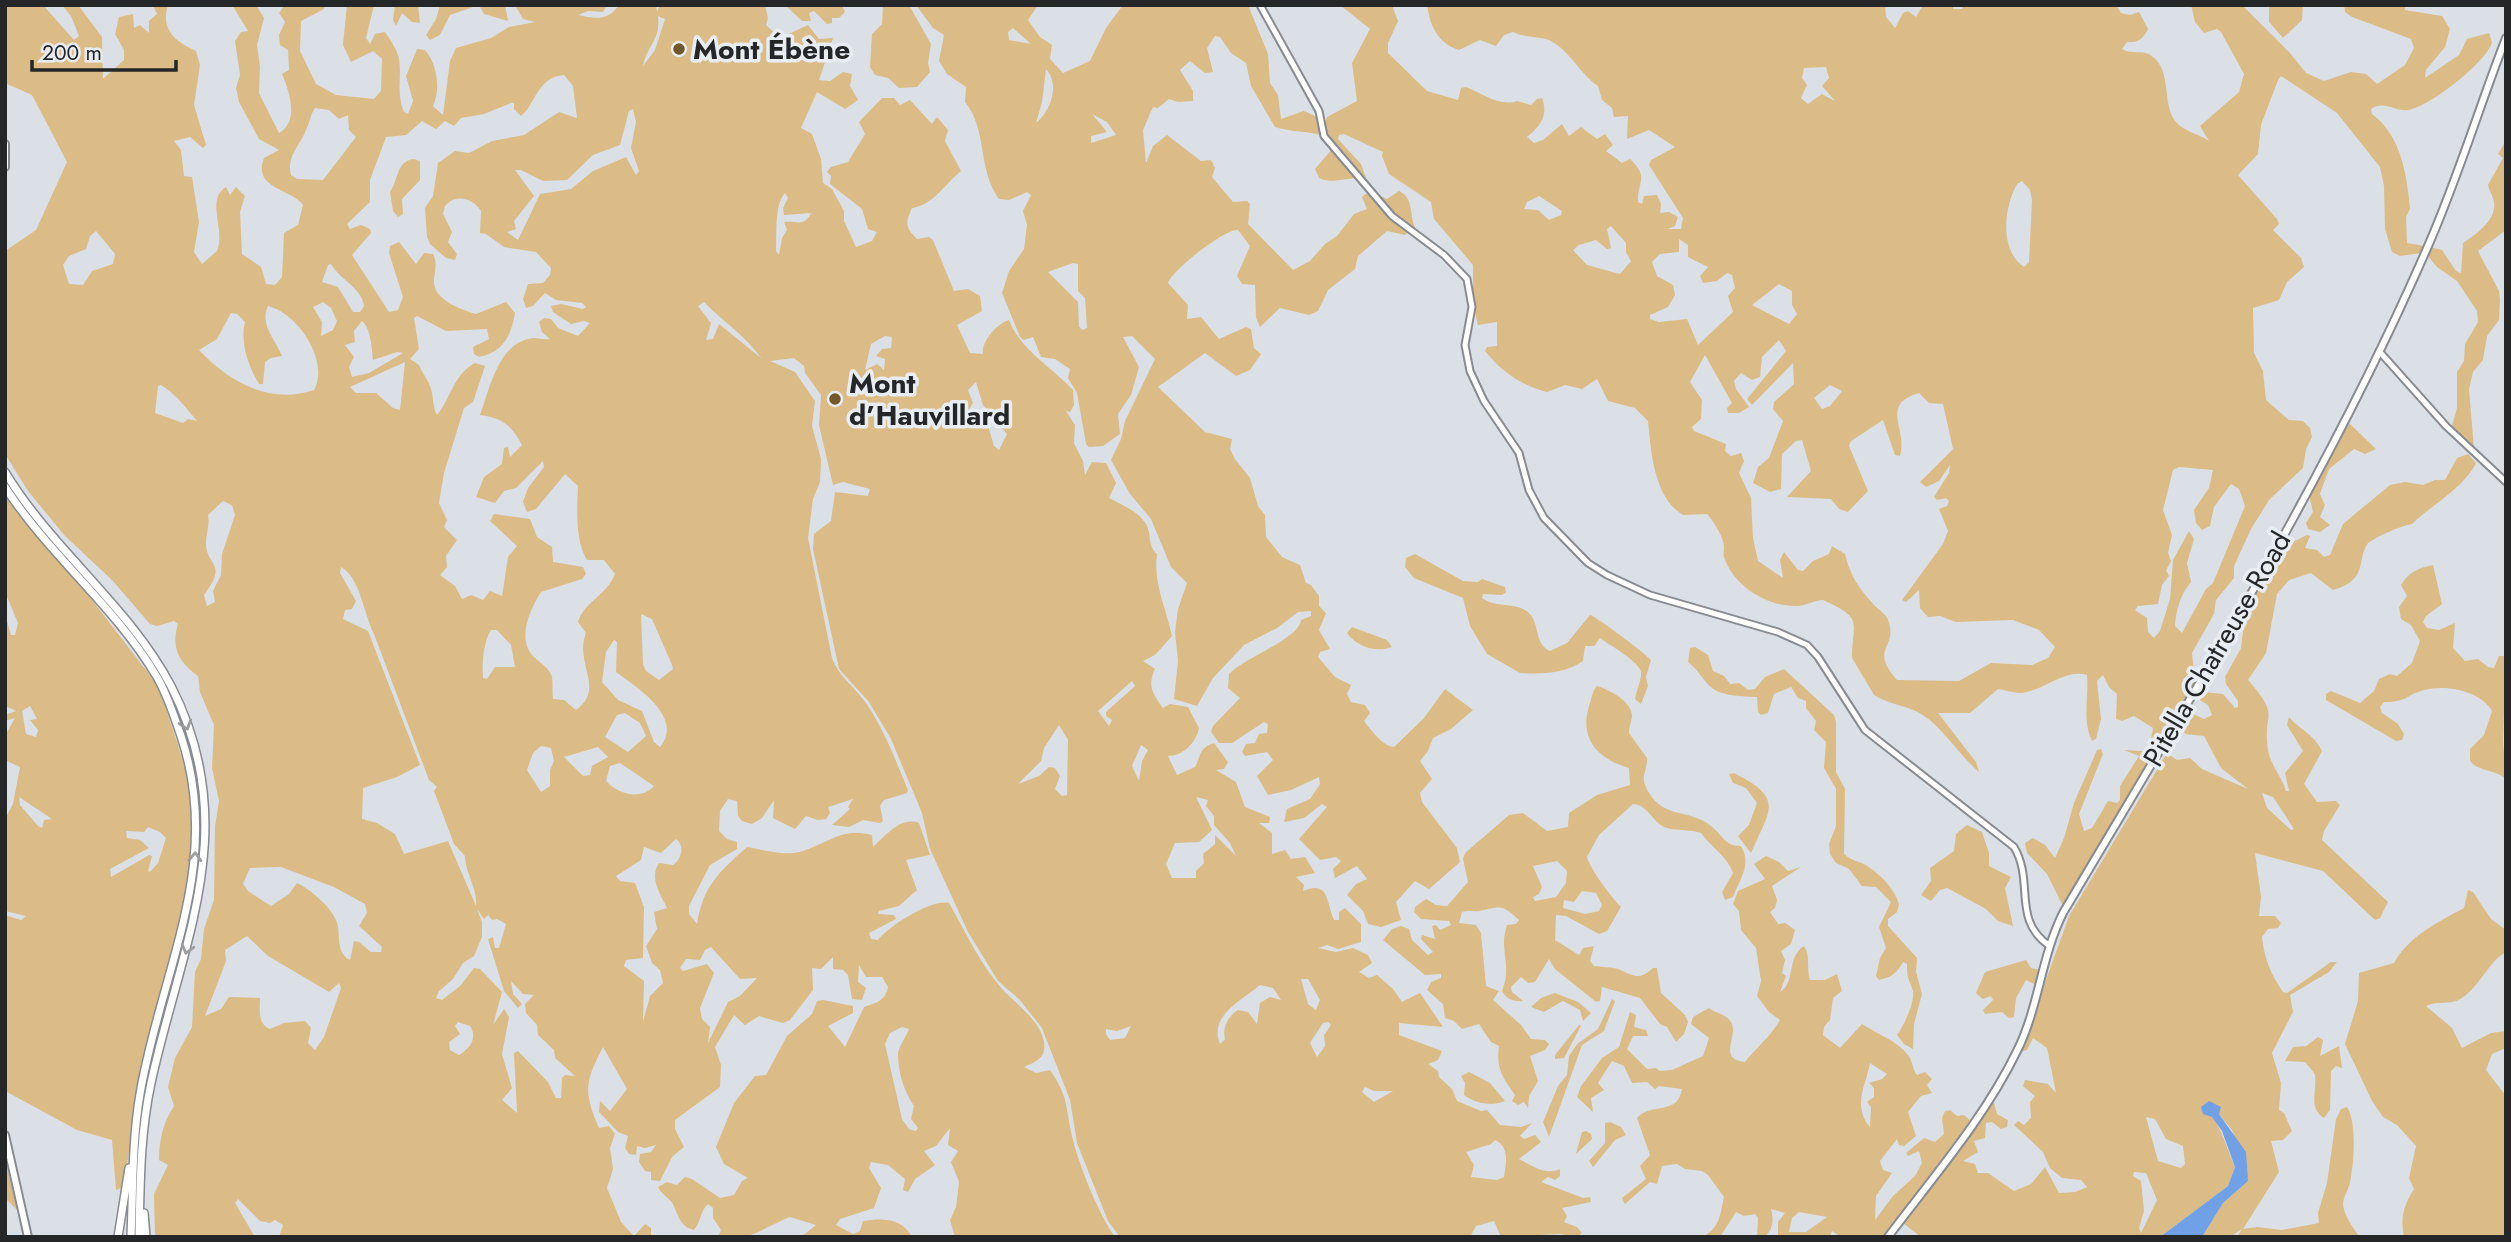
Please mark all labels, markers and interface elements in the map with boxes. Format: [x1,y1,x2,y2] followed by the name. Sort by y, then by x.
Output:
[32,28,175,72] scale bar
[693,29,850,70] place label: Mont Ébène
[42,38,102,68] text: 200 m
[671,41,687,57] marker: Mont Ébène
[849,363,1010,436] place label: Mont d’Hauvillard
[827,391,843,407] marker: Mont d’Hauvillard
[2133,524,2301,774] street label: Pitella Chatreuse Road
[178,719,193,731] one-way arrow
[188,851,203,862] one-way arrow
[181,942,196,954] one-way arrow

